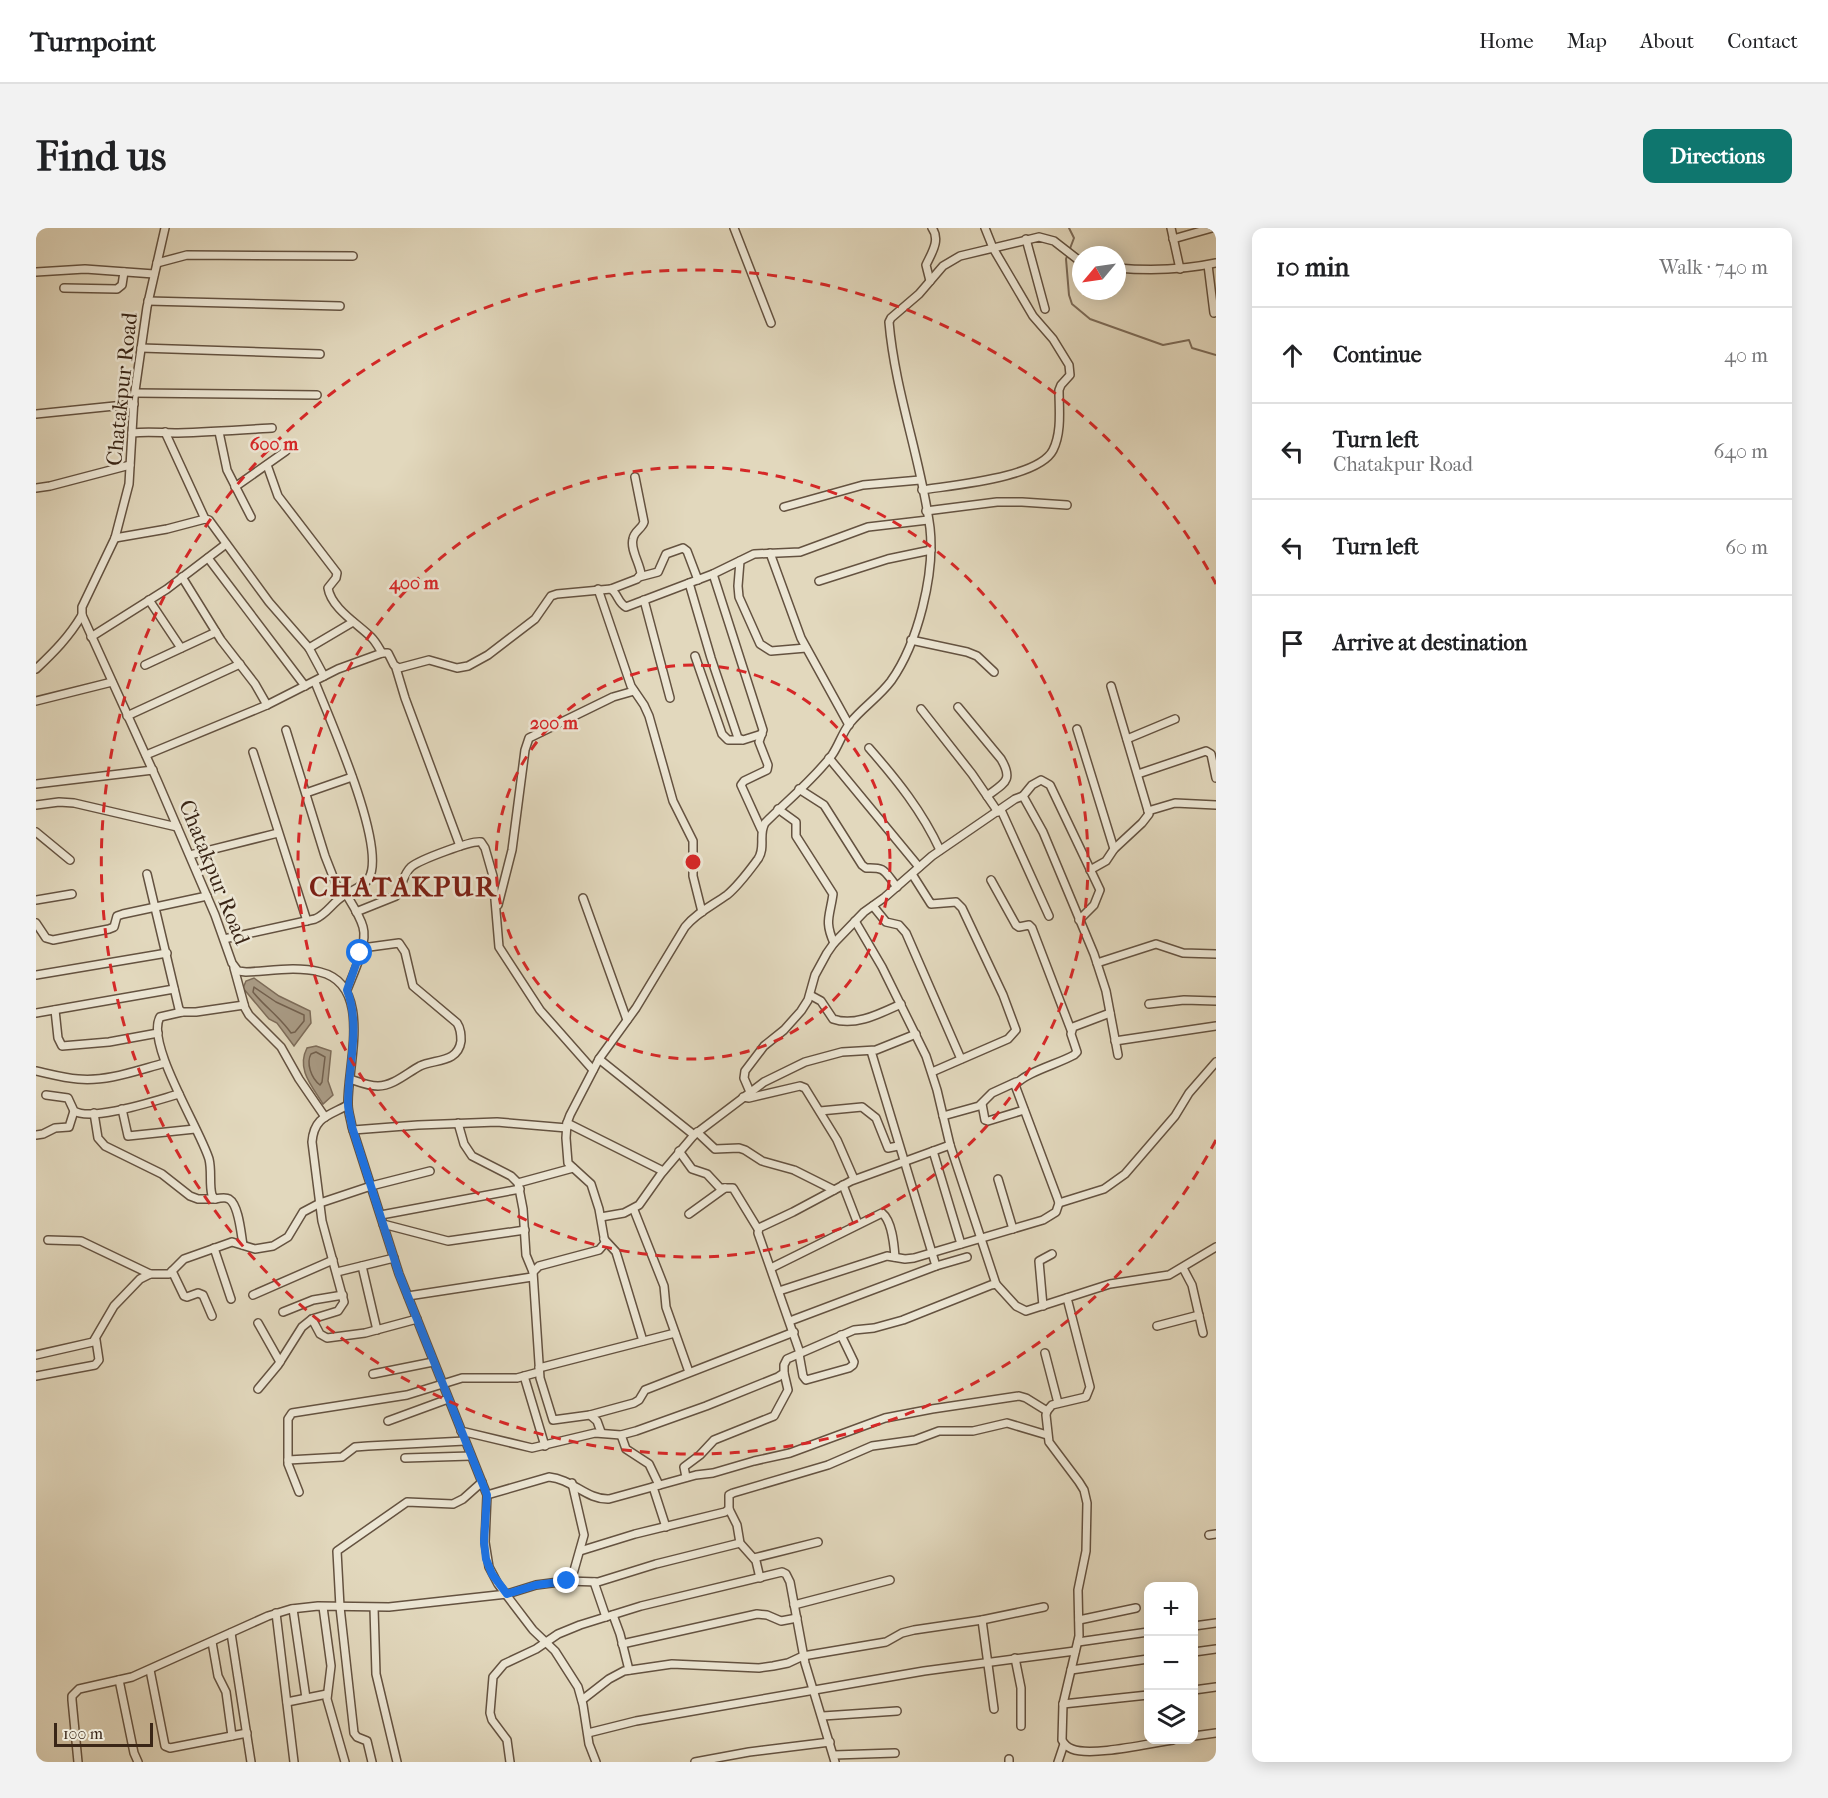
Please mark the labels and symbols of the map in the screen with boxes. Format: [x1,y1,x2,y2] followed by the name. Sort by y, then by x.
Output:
[1072,246,1126,300] north arrow
[101,310,143,467] street label: Chatakpur Road
[250,434,299,455] text: 600 m
[388,573,440,594] text: 400 m
[530,713,579,734] text: 200 m
[173,796,255,950] street label: Chatakpur Road
[683,852,703,872] centre of rings
[309,870,497,903] district label: CHATAKPUR
[346,939,372,965] route start
[553,1567,579,1593] route end
[54,1720,153,1748] scale bar

